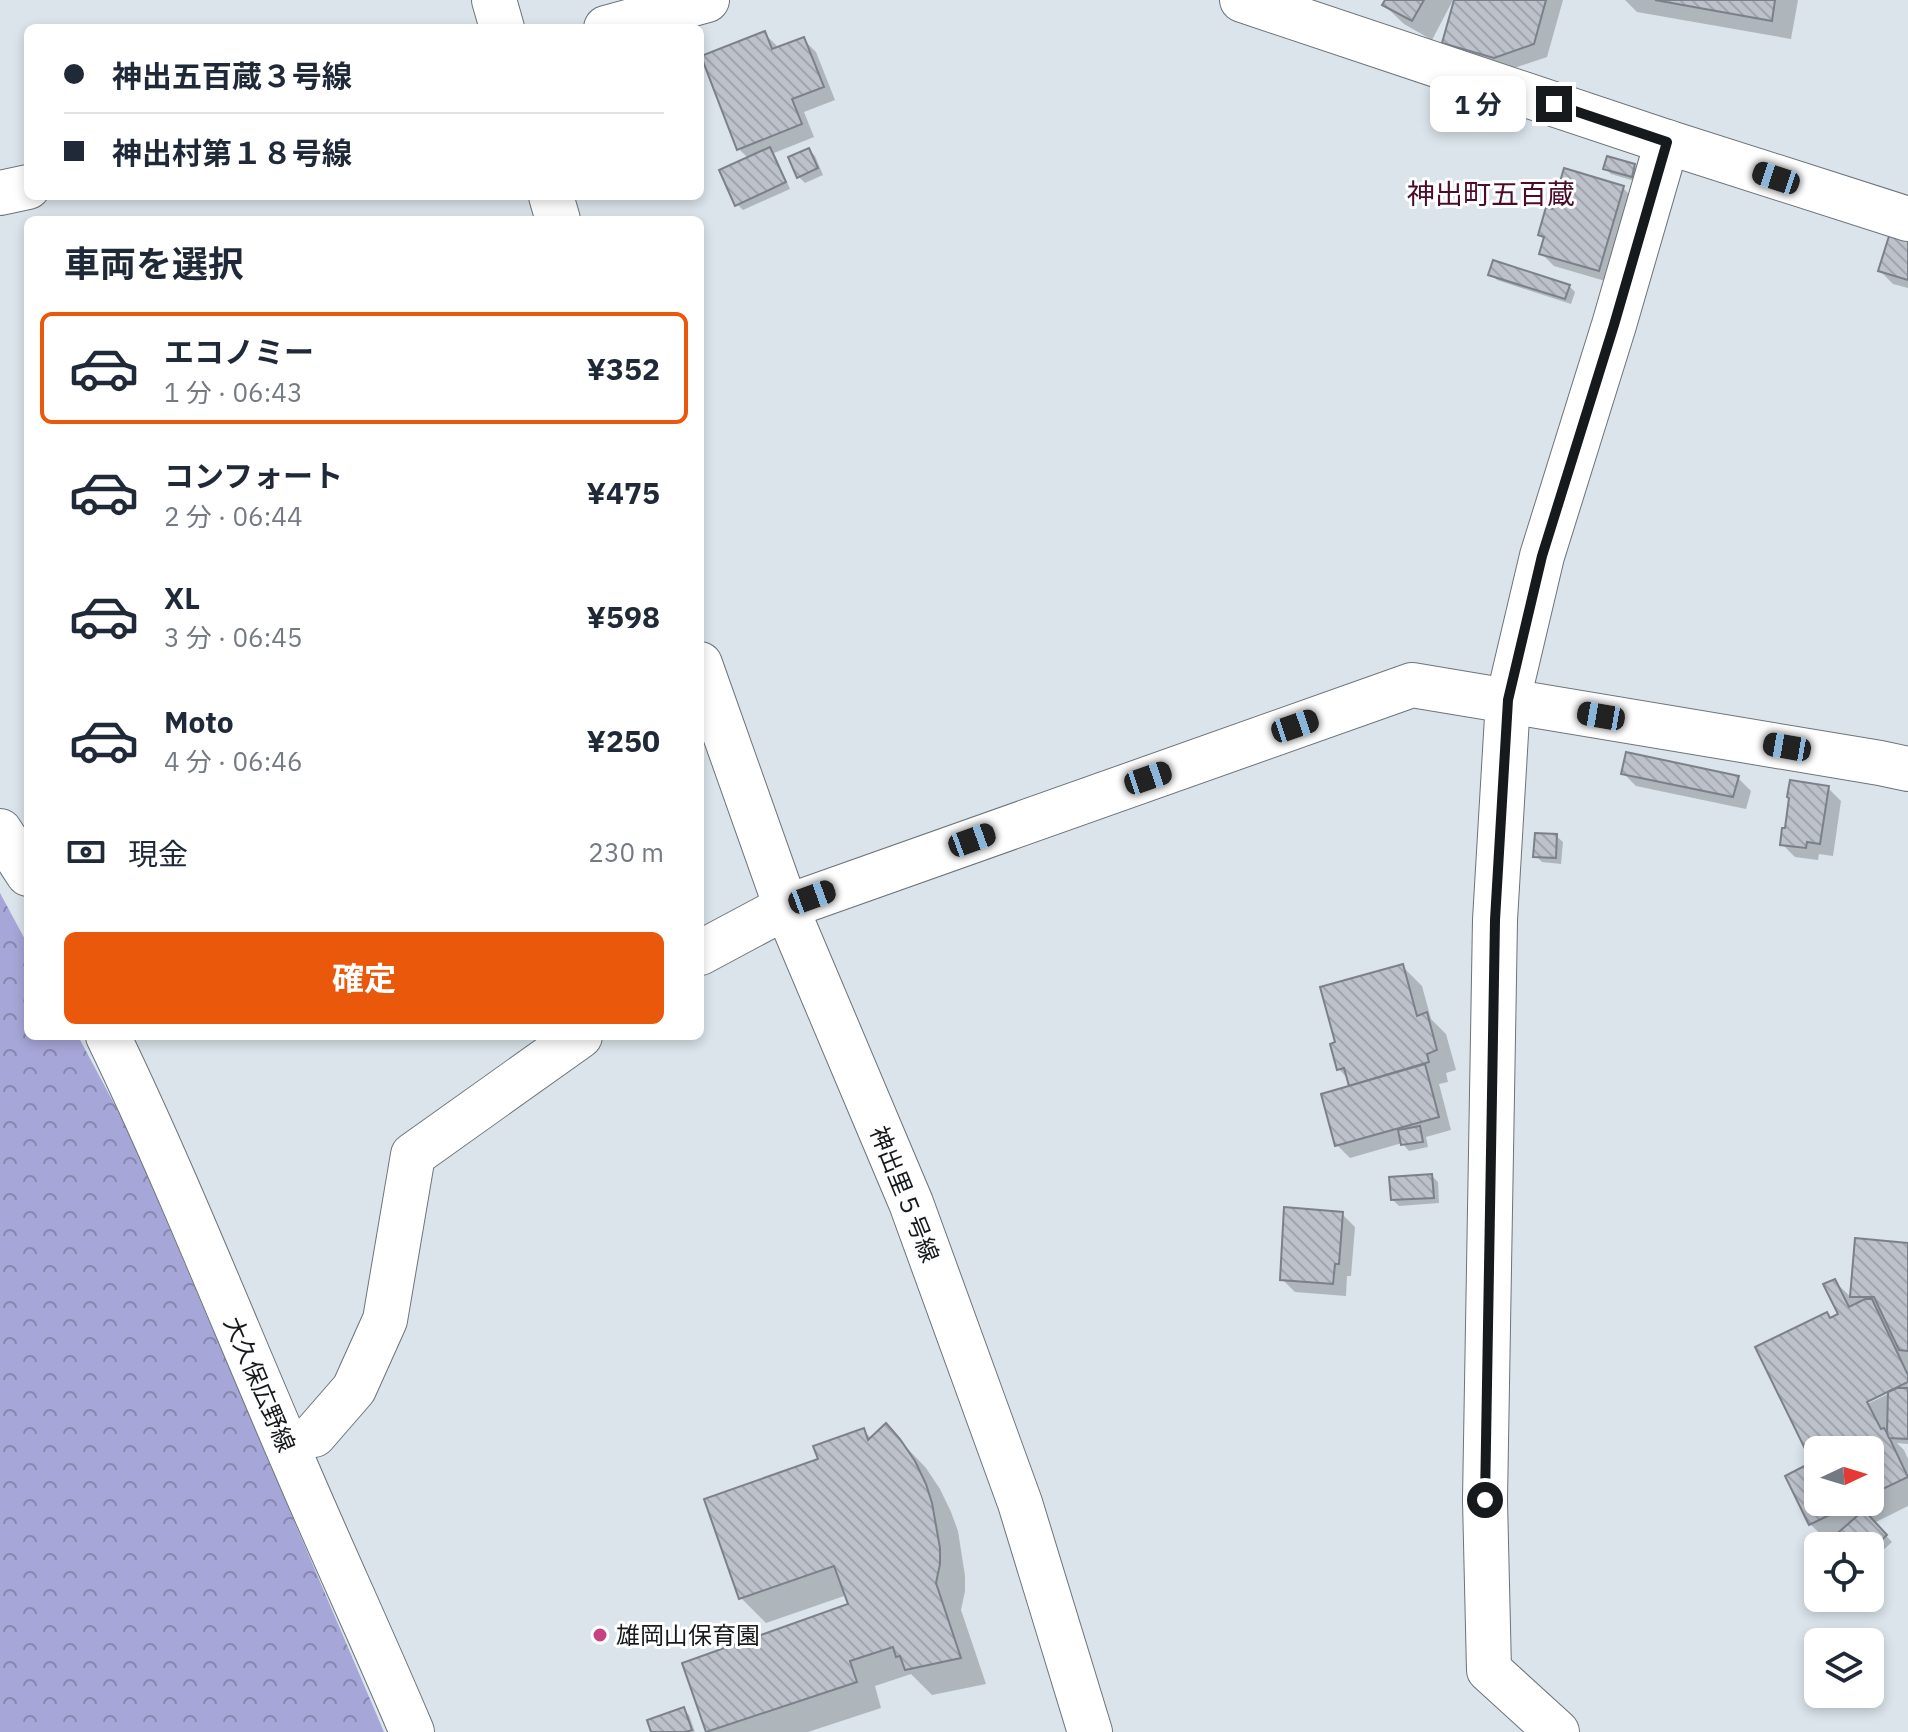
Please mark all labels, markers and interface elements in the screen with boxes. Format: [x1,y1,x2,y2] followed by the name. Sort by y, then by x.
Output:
[112,56,352,95] text: 神出五百蔵３号線
[1430,76,1526,132] callout: 1 分
[1536,86,1572,122] route end
[1454,87,1502,121] text: 1 分
[112,133,352,172] text: 神出村第１８号線
[1749,159,1803,197] car
[1407,175,1575,212] district label: 神出町五百蔵
[64,240,244,287] text: 車両を選択
[68,332,140,404] icon: car
[164,332,314,371] text: エコノミー
[587,349,660,388] text: ¥352
[164,375,302,409] text: 1 分 · 06:43
[68,456,140,528] icon: car
[164,456,343,495] text: コンフォート
[587,473,660,512] text: ¥475
[164,499,302,533] text: 2 分 · 06:44
[164,578,200,617] text: XL
[68,580,140,652] icon: car
[587,597,660,636] text: ¥598
[164,620,302,654] text: 3 分 · 06:45
[1575,700,1627,732] car
[164,702,234,741] text: Moto
[68,704,140,776] icon: car
[1268,707,1322,745] car
[587,721,660,760] text: ¥250
[1761,731,1813,763] car
[164,744,302,778] text: 4 分 · 06:46
[1121,759,1175,797] car
[945,821,999,859] car
[64,830,108,874] icon: cash
[128,834,188,873] text: 現金
[588,835,664,869] text: 230 m
[785,878,839,916] car
[64,932,664,1024] button: 確定
[863,1121,947,1267] street label: 神出里５号線
[217,1311,303,1457] street label: 大久保広野線
[1804,1436,1884,1516] north arrow
[1804,1436,1884,1708] map controls
[1467,1482,1503,1518] route start
[1804,1532,1884,1612] button: locate
[616,1619,760,1651] place label: 雄岡山保育園
[591,1626,609,1644] marker: 雄岡山保育園
[1804,1628,1884,1708] button: layers

